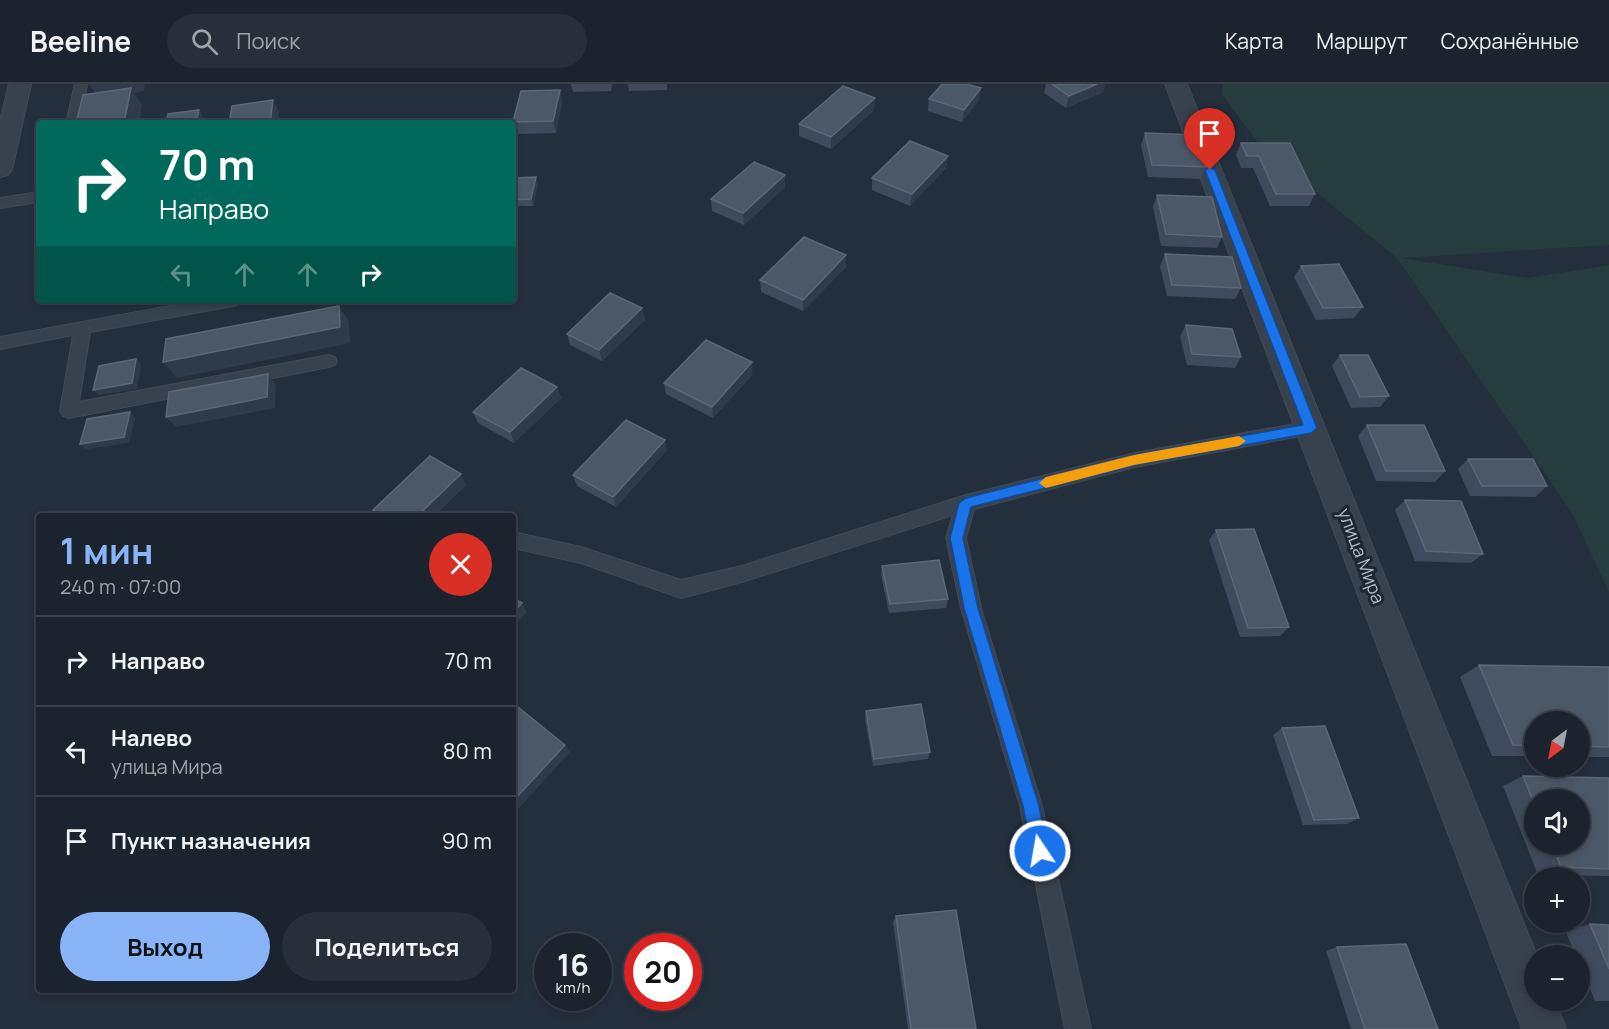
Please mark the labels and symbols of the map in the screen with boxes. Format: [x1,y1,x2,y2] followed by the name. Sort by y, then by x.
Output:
[1184,108,1235,170] pin
[1333,504,1391,607] street label: улица Мира
[1524,711,1590,777] north arrow
[1008,819,1072,883] position arrow
[624,933,702,1011] speed limit sign: 20

